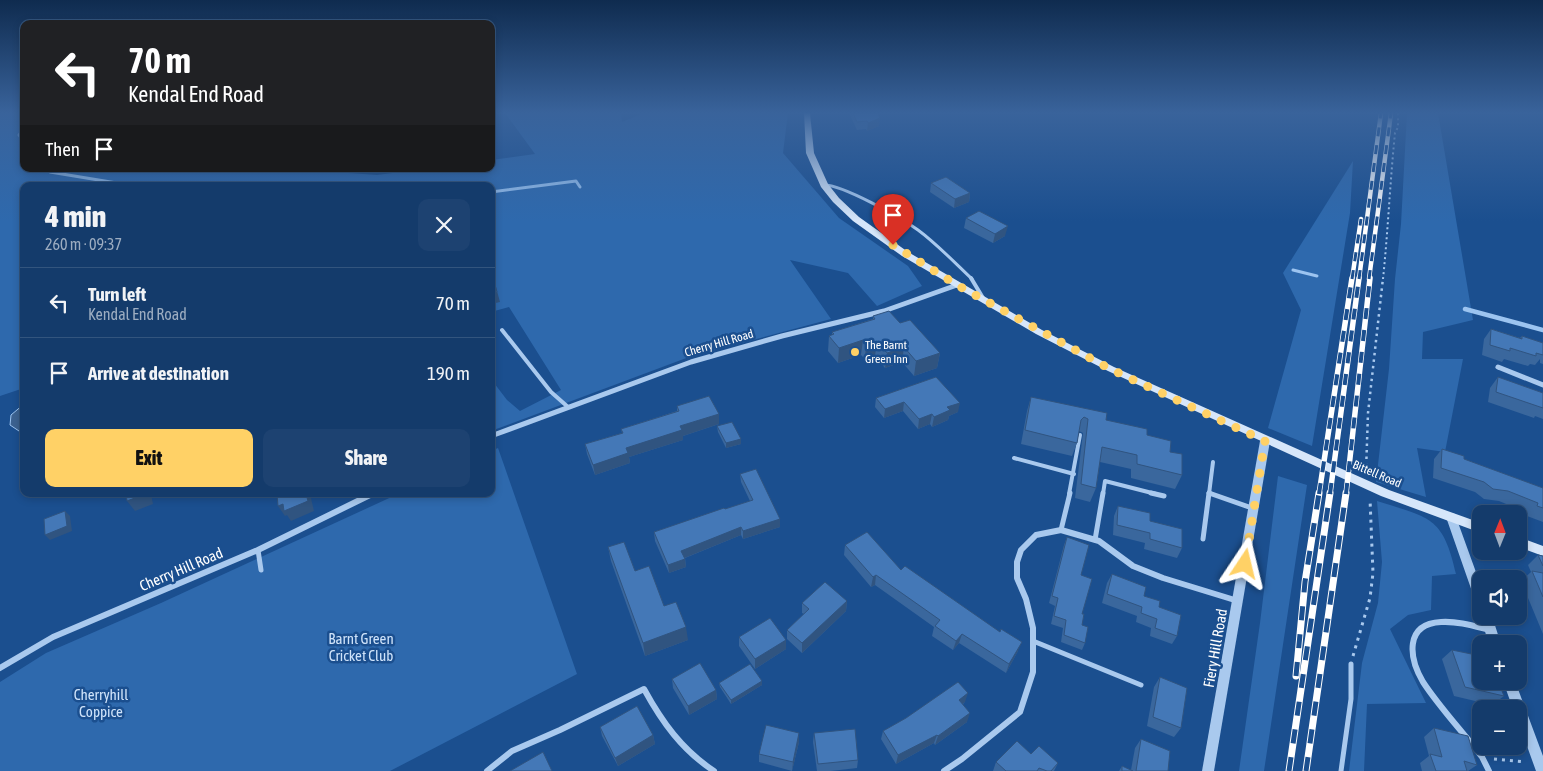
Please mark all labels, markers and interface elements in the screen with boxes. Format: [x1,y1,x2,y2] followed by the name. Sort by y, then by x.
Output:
[45,40,110,105] icon: left
[128,40,191,80] text: 70 m
[128,81,264,107] text: Kendal End Road
[90,135,118,163] icon: arrive
[45,138,80,160] text: Then
[872,194,914,245] pin
[45,199,106,233] text: 4 min
[418,199,470,251] button: close
[879,201,907,229] icon: arrive
[45,235,122,253] text: 260 m · 09:37
[88,283,146,305] text: Turn left
[45,289,73,317] icon: left
[436,292,470,314] text: 70 m
[88,305,187,323] text: Kendal End Road
[683,326,755,360] street label: Cherry Hill Road
[865,338,908,366] place label: The Barnt Green Inn
[849,346,861,358] marker: The Barnt Green Inn
[45,359,73,387] icon: arrive
[88,362,229,384] text: Arrive at destination
[427,362,470,384] text: 190 m
[45,429,253,487] button: Exit
[263,429,470,487] button: Share
[1351,457,1403,491] street label: Bittell Road
[1472,505,1528,560] north arrow
[1472,505,1527,755] map controls
[1218,537,1270,589] position arrow
[137,544,225,594] street label: Cherry Hill Road
[1472,570,1527,625] button: sound
[1200,607,1230,689] street label: Fiery Hill Road
[328,630,394,664] park label: Barnt Green Cricket Club
[1472,635,1527,690] button: +
[74,686,128,720] park label: Cherryhill Coppice
[1472,700,1527,755] button: −

